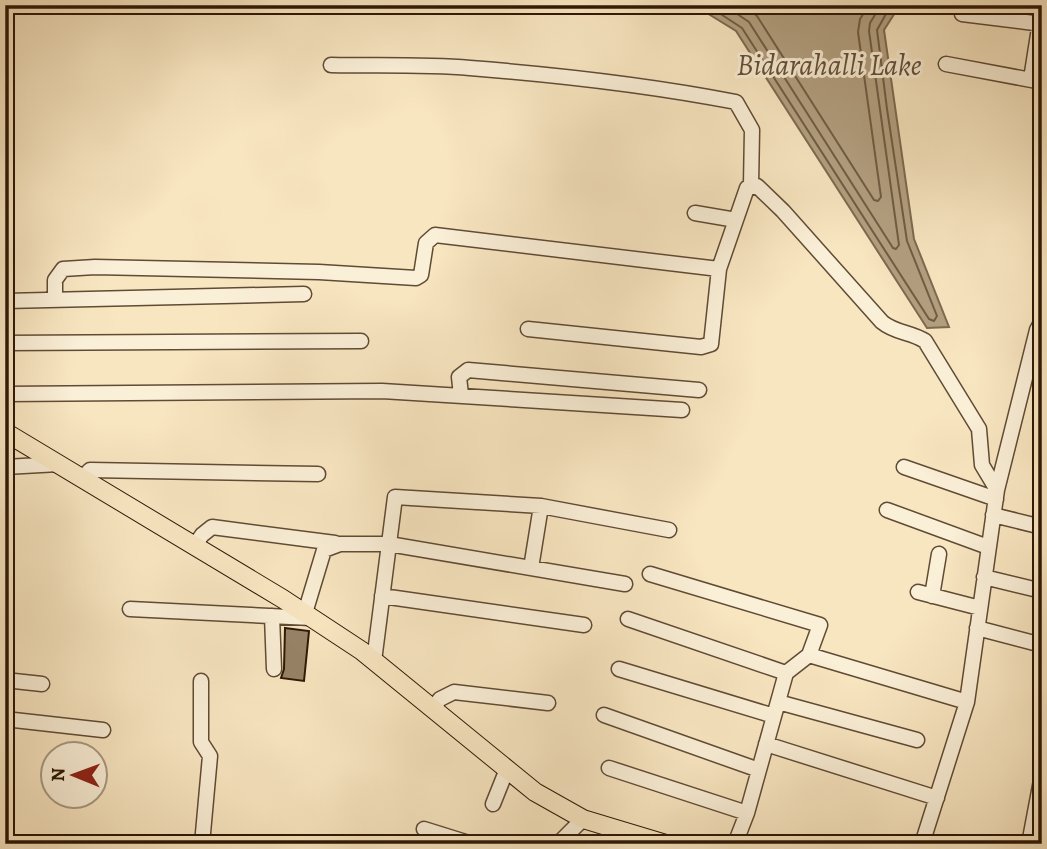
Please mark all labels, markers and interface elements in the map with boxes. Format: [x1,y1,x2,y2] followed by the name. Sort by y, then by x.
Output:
[737,45,922,85] water label: Bidarahalli Lake
[38,740,108,810] north arrow
[45,767,71,782] text: N

